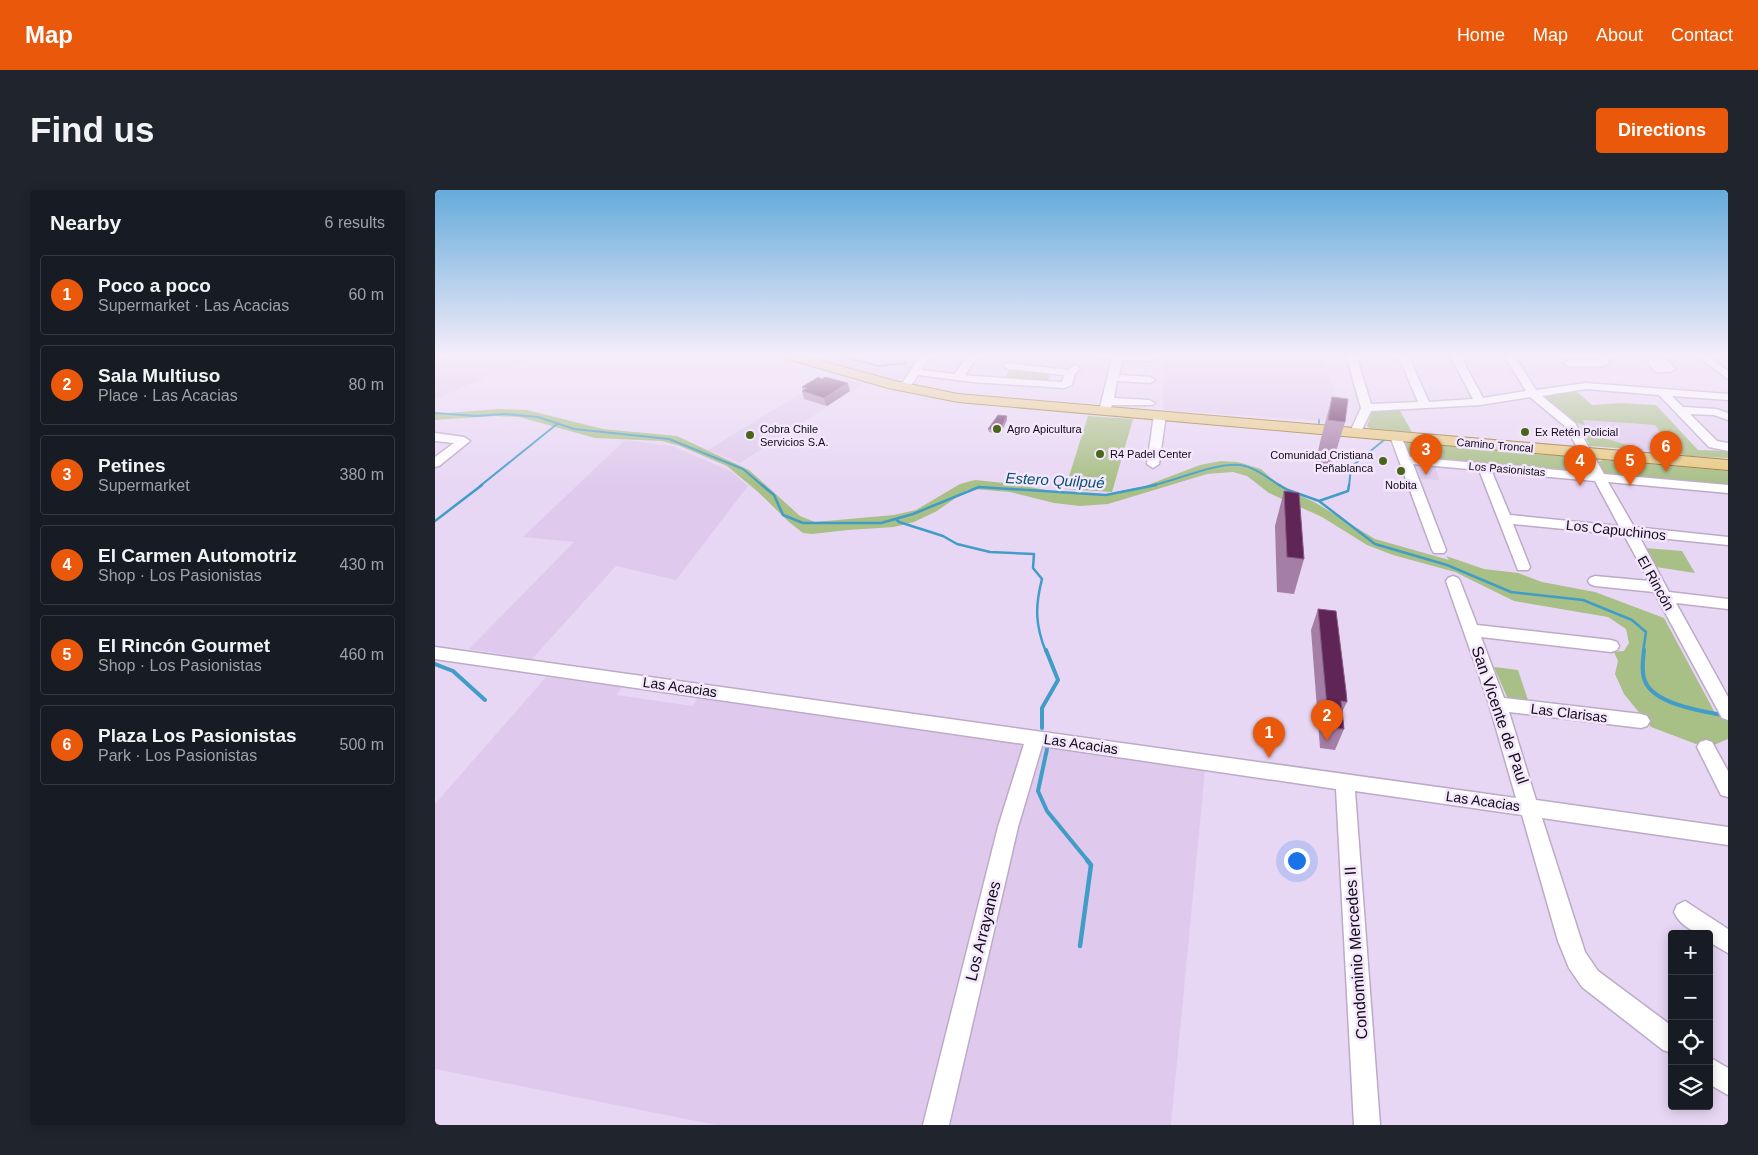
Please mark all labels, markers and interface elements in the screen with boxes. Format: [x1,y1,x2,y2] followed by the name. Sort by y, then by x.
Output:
[25,21,73,48] text: Map
[1457,25,1505,45] text: Home
[1533,25,1568,45] text: Map
[1596,25,1643,45] text: About
[1671,25,1733,45] text: Contact
[1596,108,1728,153] button: Directions
[30,110,154,149] text: Find us
[50,211,121,234] text: Nearby
[325,214,385,231] text: 6 results
[98,275,211,296] text: Poco a poco
[63,286,71,303] text: 1
[348,286,384,303] text: 60 m
[98,297,289,314] text: Supermarket · Las Acacias
[98,365,220,386] text: Sala Multiuso
[63,376,71,393] text: 2
[348,376,384,393] text: 80 m
[98,387,238,404] text: Place · Las Acacias
[760,423,828,448] place label: Cobra Chile Servicios S.A.
[991,423,1003,435] marker: Agro Apicultura
[1007,423,1082,435] place label: Agro Apicultura
[1519,426,1531,438] marker: Ex Retén Policial
[1535,426,1618,438] place label: Ex Retén Policial
[744,429,756,441] marker: Cobra Chile Servicios S.A.
[1650,431,1682,472] pin: 6
[1410,434,1442,475] pin: 3
[1456,436,1534,454] street label: Camino Troncal
[1564,445,1596,486] pin: 4
[1614,445,1646,486] pin: 5
[1094,448,1106,460] marker: R4 Padel Center
[1110,448,1192,460] place label: R4 Padel Center
[1270,449,1374,474] place label: Comunidad Cristiana Peñablanca
[98,455,166,476] text: Petines
[1377,455,1389,467] marker: Comunidad Cristiana Peñablanca
[1468,460,1546,478] street label: Los Pasionistas
[1395,465,1407,477] marker: Nobita
[63,466,71,483] text: 3
[340,466,384,483] text: 380 m
[1005,469,1105,491] water label: Estero Quilpué
[98,477,190,494] text: Supermarket
[1385,479,1418,491] place label: Nobita
[1565,517,1667,543] street label: Los Capuchinos
[98,545,297,566] text: El Carmen Automotriz
[1634,553,1678,613] street label: El Rincón
[63,556,71,573] text: 4
[340,556,384,573] text: 430 m
[98,567,262,584] text: Shop · Los Pasionistas
[98,635,270,656] text: El Rincón Gourmet
[1468,644,1532,786] street label: San Vicente de Paul
[63,646,71,663] text: 5
[340,646,384,663] text: 460 m
[98,657,262,674] text: Shop · Los Pasionistas
[642,674,718,700] street label: Las Acacias
[1311,700,1343,741] pin: 2
[1530,700,1608,726] street label: Las Clarisas
[1253,717,1285,758] pin: 1
[98,725,297,746] text: Plaza Los Pasionistas
[1043,731,1119,757] street label: Las Acacias
[63,736,71,753] text: 6
[340,736,384,753] text: 500 m
[98,747,257,764] text: Park · Los Pasionistas
[1445,788,1521,814] street label: Las Acacias
[1284,848,1310,874] your location
[1341,866,1371,1040] street label: Condominio Mercedes II
[962,879,1004,983] street label: Los Arrayanes
[1668,930,1713,1110] map controls
[1668,930,1713,975] button: +
[1668,975,1713,1020] button: −
[1668,1020,1713,1065] button: locate
[1668,1065,1713,1110] button: layers

